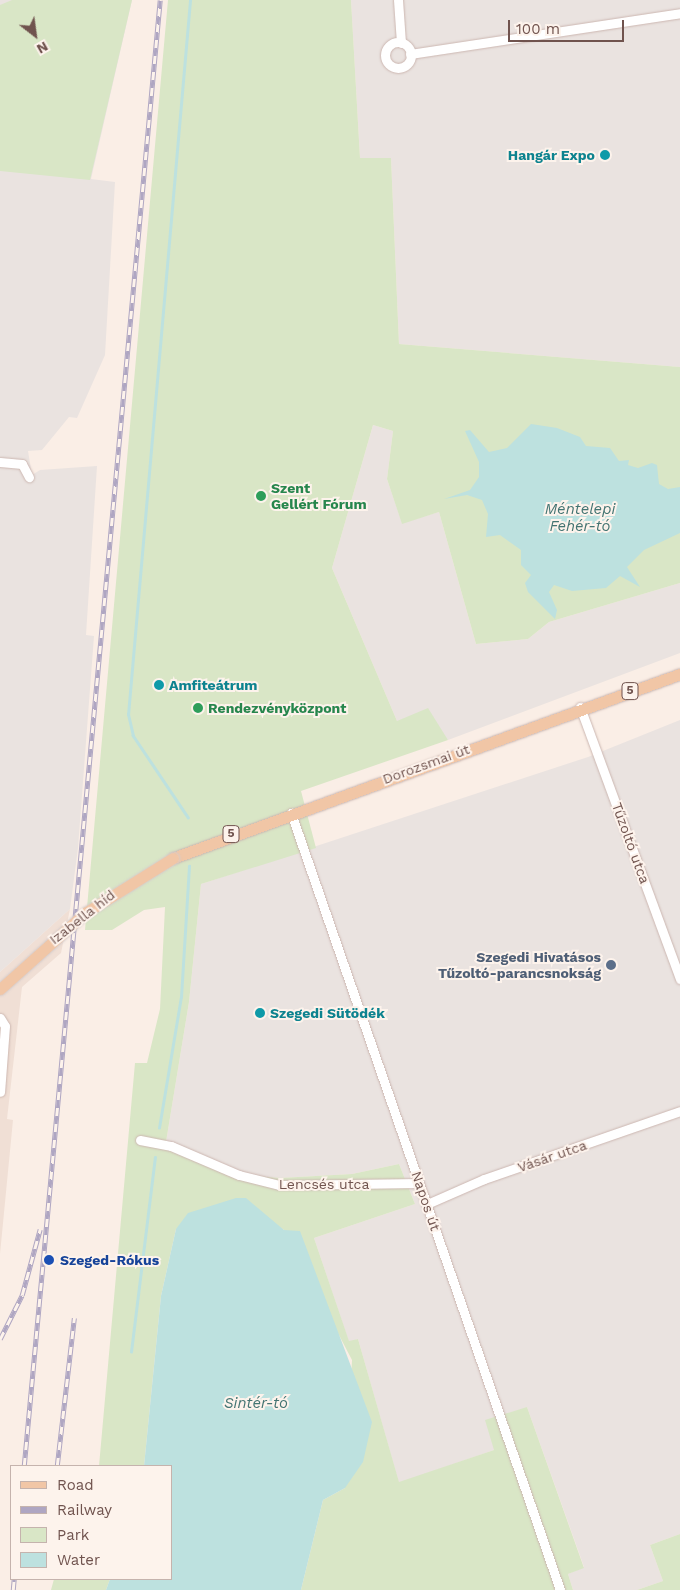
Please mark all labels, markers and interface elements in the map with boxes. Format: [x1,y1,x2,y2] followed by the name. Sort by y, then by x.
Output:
[10,10,60,60] north arrow
[510,10,626,42] scale bar
[516,20,560,38] text: 100 m
[34,38,51,58] text: N
[508,147,595,163] place label: Hangár Expo
[599,149,611,161] marker: Hangár Expo
[271,480,367,512] place label: Szent Gellért Fórum
[255,490,267,502] marker: Szent Gellért Fórum
[545,500,615,535] water label: Méntelepi Fehér-tó
[169,677,258,693] place label: Amfiteátrum
[153,679,165,691] marker: Amfiteátrum
[621,681,639,700] road number: 5
[208,700,346,716] place label: Rendezvényközpont
[192,702,204,714] marker: Rendezvényközpont
[380,740,472,788] street label: Dorozsmai út
[609,800,653,886] street label: Tűzoltó utca
[222,824,240,844] road number: 5
[46,886,118,948] street label: Izabella híd
[438,949,601,982] place label: Szegedi Hivatásos Tűzoltó-parancsnokság
[605,959,617,971] marker: Szegedi Hivatásos Tűzoltó-parancsnokság
[270,1005,385,1021] place label: Szegedi Sütödék
[254,1007,266,1019] marker: Szegedi Sütödék
[515,1136,589,1176] street label: Vásár utca
[408,1169,444,1233] street label: Napos út
[279,1176,369,1192] street label: Lencsés utca
[60,1252,159,1268] place label: Szeged-Rókus
[42,1253,56,1267] marker: Szeged-Rókus
[224,1395,288,1413] water label: Sintér-tó
[10,1465,172,1580] legend
[57,1476,94,1494] text: Road
[57,1501,112,1519] text: Railway
[57,1526,89,1544] text: Park
[57,1551,100,1569] text: Water

